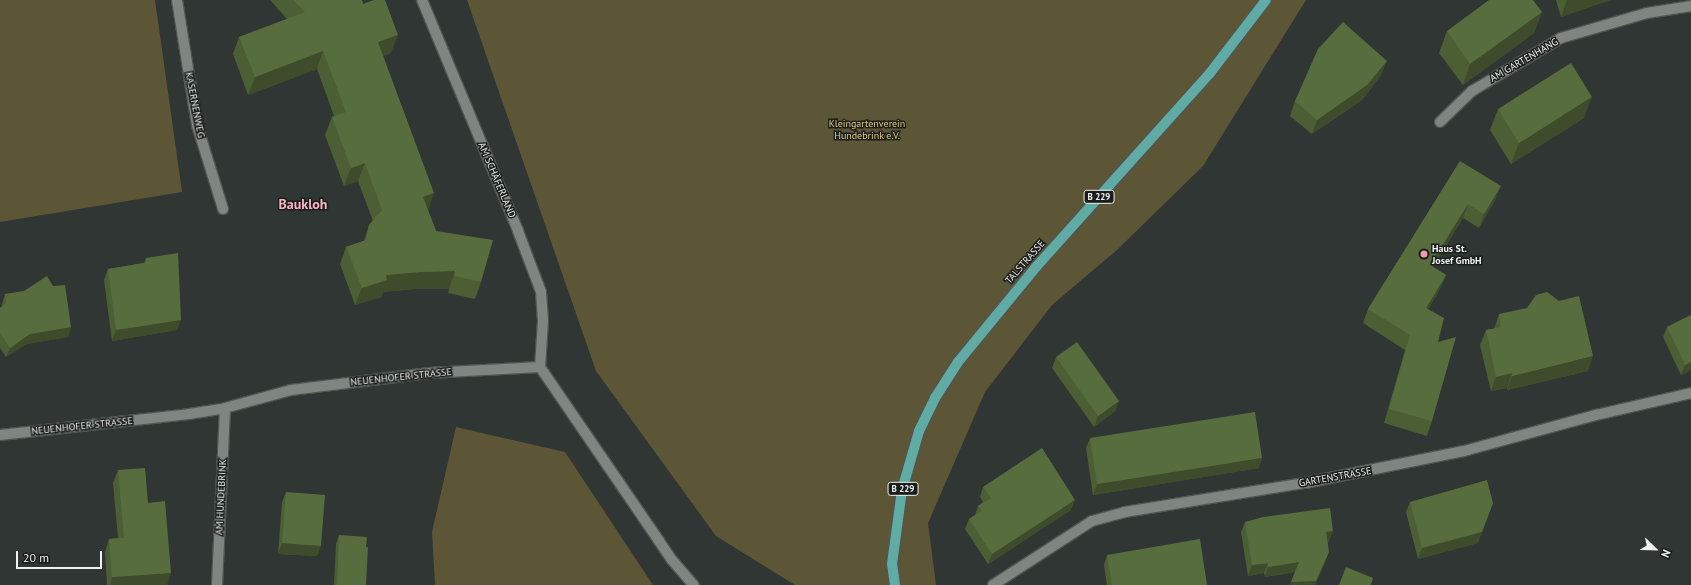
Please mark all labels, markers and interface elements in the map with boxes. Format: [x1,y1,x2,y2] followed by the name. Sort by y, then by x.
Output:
[1488,36,1560,84] street label: AM GARTENHANG
[183,71,207,139] street label: KASERNENWEG
[829,117,905,140] park label: Kleingartenverein Hundebrink e.V.
[476,140,518,220] street label: AM SCHÄFERLAND
[1083,190,1115,204] road number: B 229
[279,196,327,212] district label: Baukloh
[1003,238,1047,286] street label: TALSTRASSE
[1432,242,1482,266] place label: Haus St. Josef GmbH
[1419,249,1429,259] marker: Haus St. Josef GmbH
[350,366,452,388] street label: NEUENHOFER STRASSE
[31,415,133,437] street label: NEUENHOFER STRASSE
[213,459,229,535] street label: AM HUNDEBRINK
[1298,465,1372,489] street label: GARTENSTRASSE
[887,482,919,496] road number: B 229
[1635,529,1675,569] north arrow
[18,543,104,569] scale bar
[1658,548,1674,560] text: N
[23,550,49,565] text: 20 m

